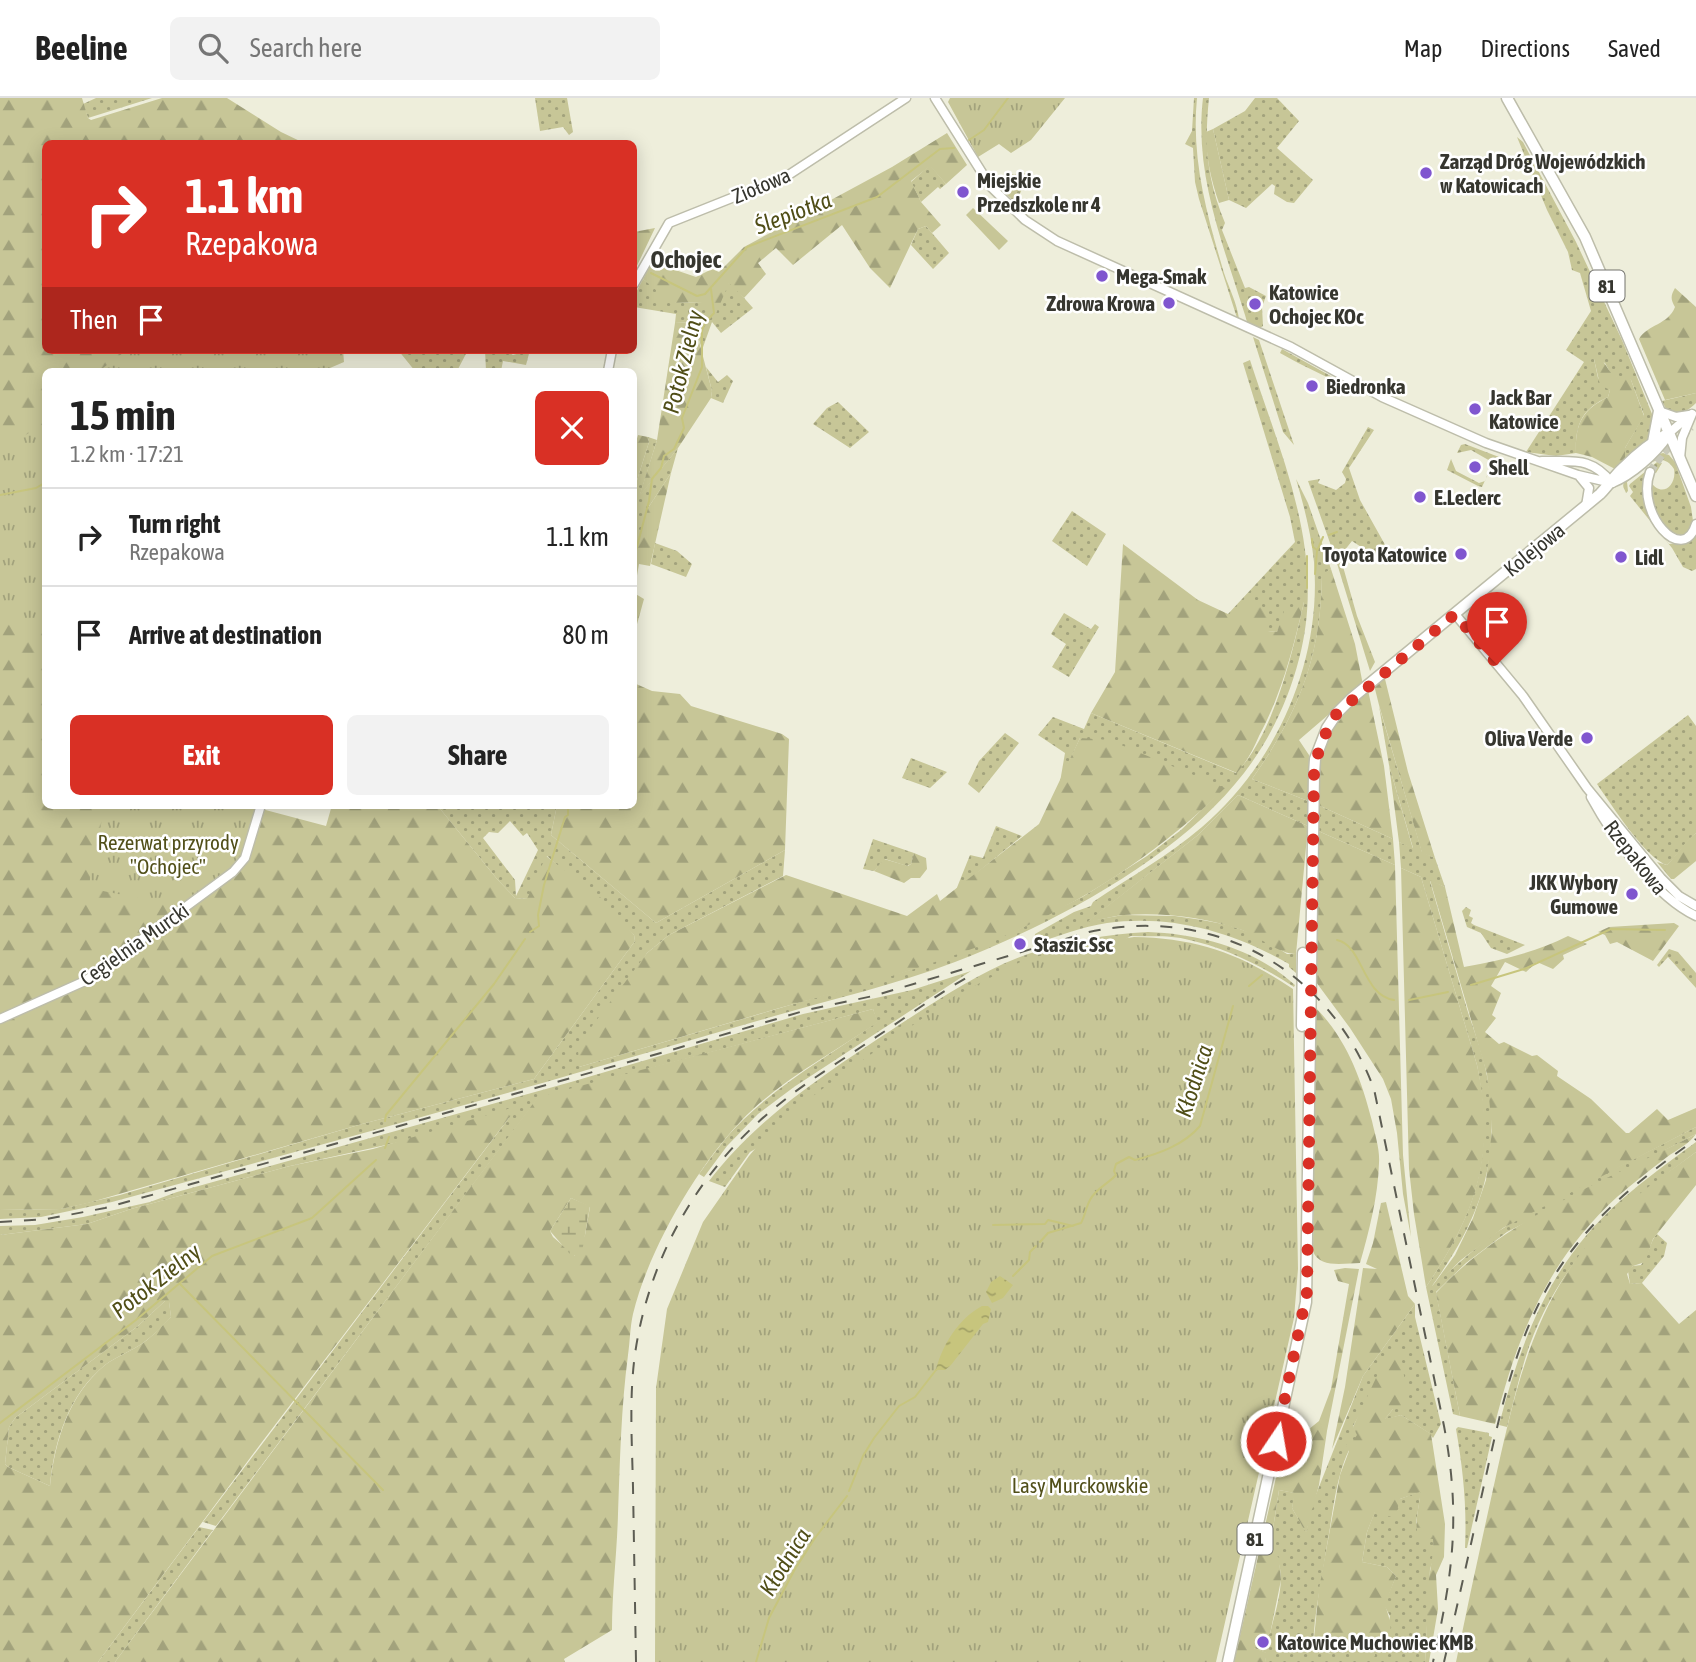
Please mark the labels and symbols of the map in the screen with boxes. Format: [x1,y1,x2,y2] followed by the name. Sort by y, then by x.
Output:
[1440,149,1646,197] place label: Zarząd Dróg Wojewódzkich w Katowicach
[728,162,794,208] street label: Ziołowa
[1418,165,1434,181] marker: Zarząd Dróg Wojewódzkich w Katowicach
[977,168,1101,216] place label: Miejskie Przedszkole nr 4
[955,184,971,200] marker: Miejskie Przedszkole nr 4
[750,186,835,240] water label: Ślepiotka
[651,246,722,273] district label: Ochojec
[1116,264,1207,288] place label: Mega-Smak
[1094,268,1110,284] marker: Mega-Smak
[1590,270,1624,302] road number: 81
[1269,280,1364,328] place label: Katowice Ochojec KOc
[1047,291,1155,315] place label: Zdrowa Krowa
[1161,295,1177,311] marker: Zdrowa Krowa
[1247,296,1263,312] marker: Katowice Ochojec KOc
[658,307,708,416] water label: Potok Zielny
[1326,374,1406,398] place label: Biedronka
[1304,378,1320,394] marker: Biedronka
[1488,385,1559,433] place label: Jack Bar Katowice
[1467,401,1483,417] marker: Jack Bar Katowice
[1489,455,1529,479] place label: Shell
[1467,459,1483,475] marker: Shell
[1434,485,1501,509] place label: E.Leclerc
[1412,489,1428,505] marker: E.Leclerc
[1499,517,1569,581] street label: Kolejowa
[1323,542,1447,566] place label: Toyota Katowice
[1635,545,1664,569] place label: Lidl
[1453,546,1469,562] marker: Toyota Katowice
[1613,549,1629,565] marker: Lidl
[1467,592,1527,664] pin
[1484,726,1573,750] place label: Oliva Verde
[1579,730,1595,746] marker: Oliva Verde
[1600,815,1672,899] street label: Rzepakowa
[97,830,239,878] park label: Rezerwat przyrody "Ochojec"
[1528,870,1618,918] place label: JKK Wybory Gumowe
[1624,886,1640,902] marker: JKK Wybory Gumowe
[75,898,193,990] street label: Cegielnia Murcki
[1034,932,1113,956] place label: Staszic Ssc
[1012,936,1028,952] marker: Staszic Ssc
[1170,1041,1218,1120] water label: Kłodnica
[107,1238,206,1324] water label: Potok Zielny
[1239,1404,1313,1478] position arrow
[1012,1473,1148,1497] park label: Lasy Murckowskie
[754,1523,816,1600] water label: Kłodnica
[1238,1524,1272,1554] road number: 81
[1277,1630,1473,1654] place label: Katowice Muchowiec KMB
[1255,1634,1271,1650] marker: Katowice Muchowiec KMB

